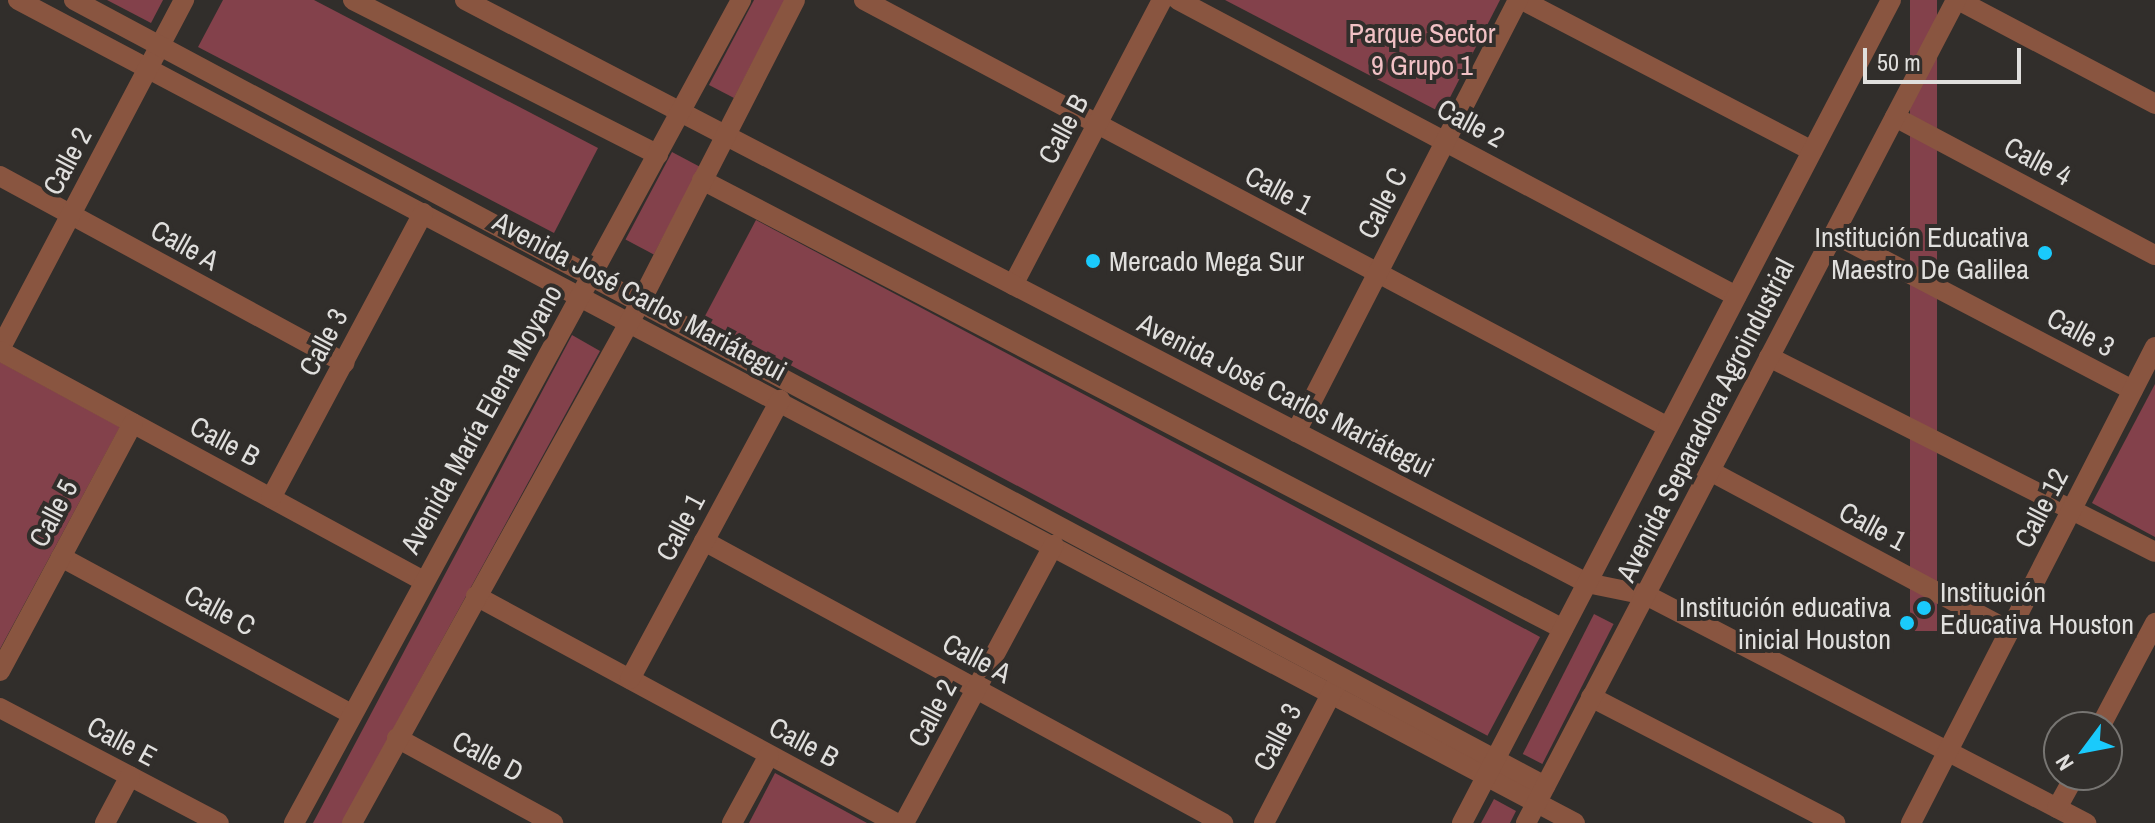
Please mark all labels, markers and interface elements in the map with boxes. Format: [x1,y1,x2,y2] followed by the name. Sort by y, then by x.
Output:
[1349,16,1495,82] park label: Parque Sector 9 Grupo 1
[1867,32,2025,82] scale bar
[1877,46,1921,78] text: 50 m
[1031,88,1095,170] street label: Calle B
[1432,91,1510,155] street label: Calle 2
[35,122,99,200] street label: Calle 2
[1999,129,2077,193] street label: Calle 4
[1240,158,1318,222] street label: Calle 1
[1350,162,1414,244] street label: Calle C
[487,204,793,388] street label: Avenida José Carlos Mariátegui
[144,212,226,278] street label: Calle A
[1815,220,2029,286] place label: Institución Educativa Maestro De Galilea
[1109,244,1304,278] place label: Mercado Mega Sur
[2036,244,2054,262] marker: Institución Educativa Maestro De Galilea
[1084,252,1102,270] marker: Mercado Mega Sur
[1608,252,1802,588] street label: Avenida Separadora Agroindustrial
[393,279,569,559] street label: Avenida María Elena Moyano
[2042,300,2120,364] street label: Calle 3
[291,303,355,381] street label: Calle 3
[1132,306,1440,484] street label: Avenida José Carlos Mariátegui
[184,409,266,473] street label: Calle B
[2007,463,2075,553] street label: Calle 12
[21,474,85,552] street label: Calle 5
[648,488,712,566] street label: Calle 1
[1834,494,1912,558] street label: Calle 1
[1940,575,2134,641] place label: Institución Educativa Houston
[179,577,261,643] street label: Calle C
[1679,590,1891,656] place label: Institución educativa inicial Houston
[1915,599,1933,617] marker: Institución Educativa Houston
[1898,614,1916,632] marker: Institución educativa inicial Houston
[936,626,1018,690] street label: Calle A
[900,674,964,752] street label: Calle 2
[1246,698,1308,776] street label: Calle 3
[81,709,163,773] street label: Calle E
[763,710,845,774] street label: Calle B
[2043,711,2123,791] north arrow
[447,723,529,789] street label: Calle D
[2048,749,2081,776] text: N

